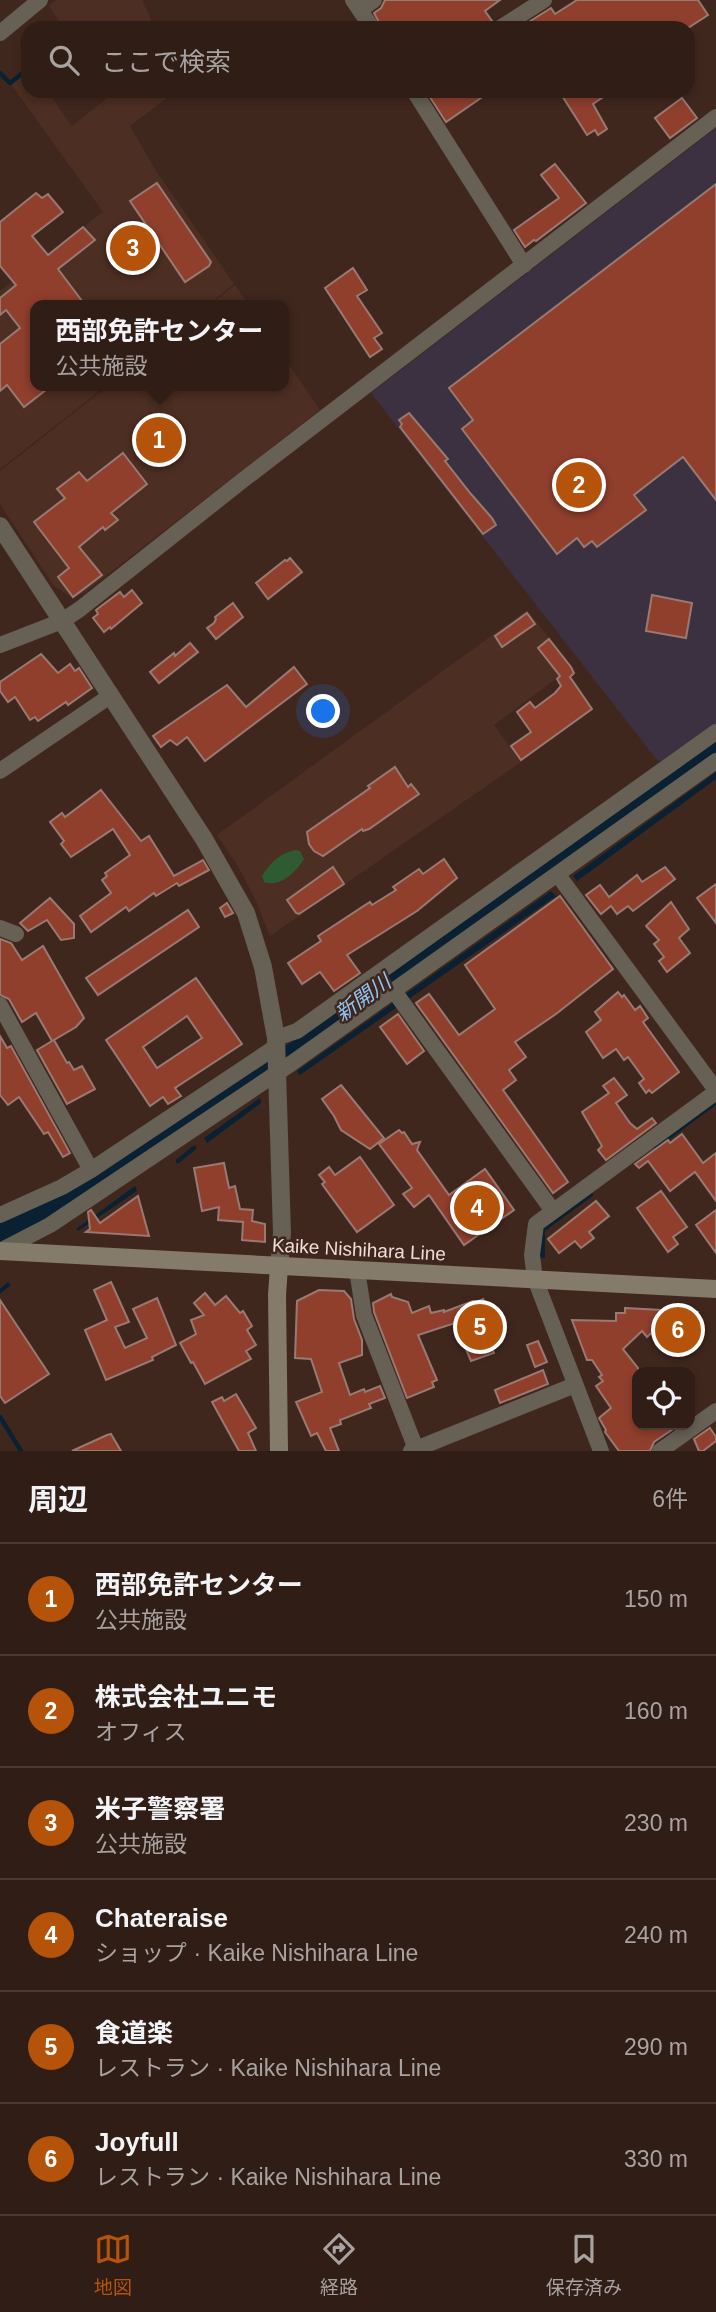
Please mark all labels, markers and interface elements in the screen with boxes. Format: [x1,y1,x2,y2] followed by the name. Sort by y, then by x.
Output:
[21,21,695,98] search box
[45,41,83,79] icon: search
[101,47,231,77] text: ここで検索
[110,222,156,274] pin: 3
[30,300,289,391] popup
[55,316,264,346] text: 西部免許センター
[55,353,147,379] text: 公共施設
[136,414,182,466] pin: 1
[556,459,602,511] pin: 2
[306,694,340,728] your location
[330,969,397,1025] water label: 新開川
[454,1182,500,1234] pin: 4
[271,1234,447,1265] street label: Kaike Nishihara Line
[457,1301,503,1353] pin: 5
[655,1304,701,1356] pin: 6
[632,1367,695,1430] map controls
[632,1367,695,1430] button: locate
[28,1483,88,1516] text: 周辺
[652,1486,688,1512] text: 6件
[95,1570,303,1600] text: 西部免許センター
[45,1586,57,1612] text: 1
[624,1586,688,1612] text: 150 m
[95,1607,187,1633] text: 公共施設
[95,1682,277,1712] text: 株式会社ユニモ
[45,1698,57,1724] text: 2
[624,1698,688,1724] text: 160 m
[95,1719,187,1745] text: オフィス
[95,1794,225,1824] text: 米子警察署
[45,1810,57,1836] text: 3
[624,1810,688,1836] text: 230 m
[95,1831,187,1857] text: 公共施設
[95,1903,228,1933] text: Chateraise
[45,1922,57,1948] text: 4
[624,1922,688,1948] text: 240 m
[95,1940,418,1966] text: ショップ · Kaike Nishihara Line
[95,2018,173,2048] text: 食道楽
[45,2034,57,2060] text: 5
[624,2034,688,2060] text: 290 m
[95,2055,441,2081] text: レストラン · Kaike Nishihara Line
[95,2127,179,2157] text: Joyfull
[45,2146,57,2172] text: 6
[624,2146,688,2172] text: 330 m
[95,2164,441,2190] text: レストラン · Kaike Nishihara Line
[94,2230,132,2299] tab: 地図
[320,2230,358,2299] tab: 経路
[546,2230,622,2299] tab: 保存済み

